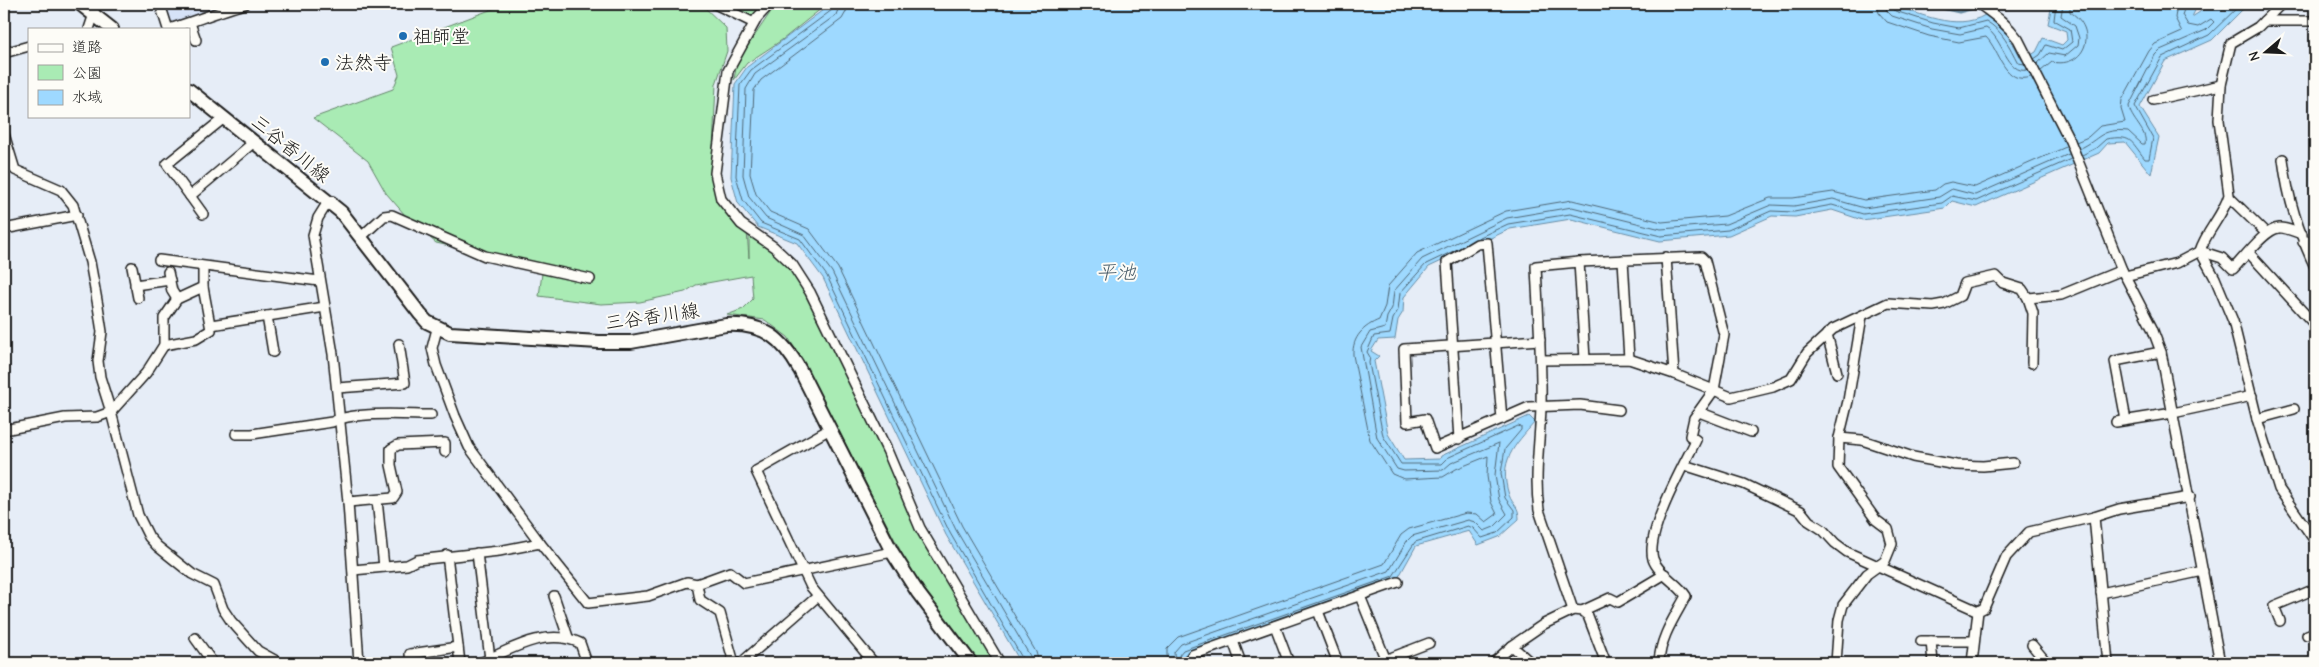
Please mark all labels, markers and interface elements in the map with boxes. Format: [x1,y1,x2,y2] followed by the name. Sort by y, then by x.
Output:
[413,26,470,48] place label: 祖師堂
[28,28,190,118] legend
[2242,28,2292,78] north arrow
[397,30,409,42] marker: 祖師堂
[72,38,102,56] text: 道路
[2245,49,2264,63] text: N
[335,52,392,74] place label: 法然寺
[319,56,331,68] marker: 法然寺
[72,64,102,82] text: 公園
[72,88,102,106] text: 水域
[247,110,334,187] street label: 三谷香川線
[1096,261,1137,284] water label: 平池
[604,299,701,334] street label: 三谷香川線

